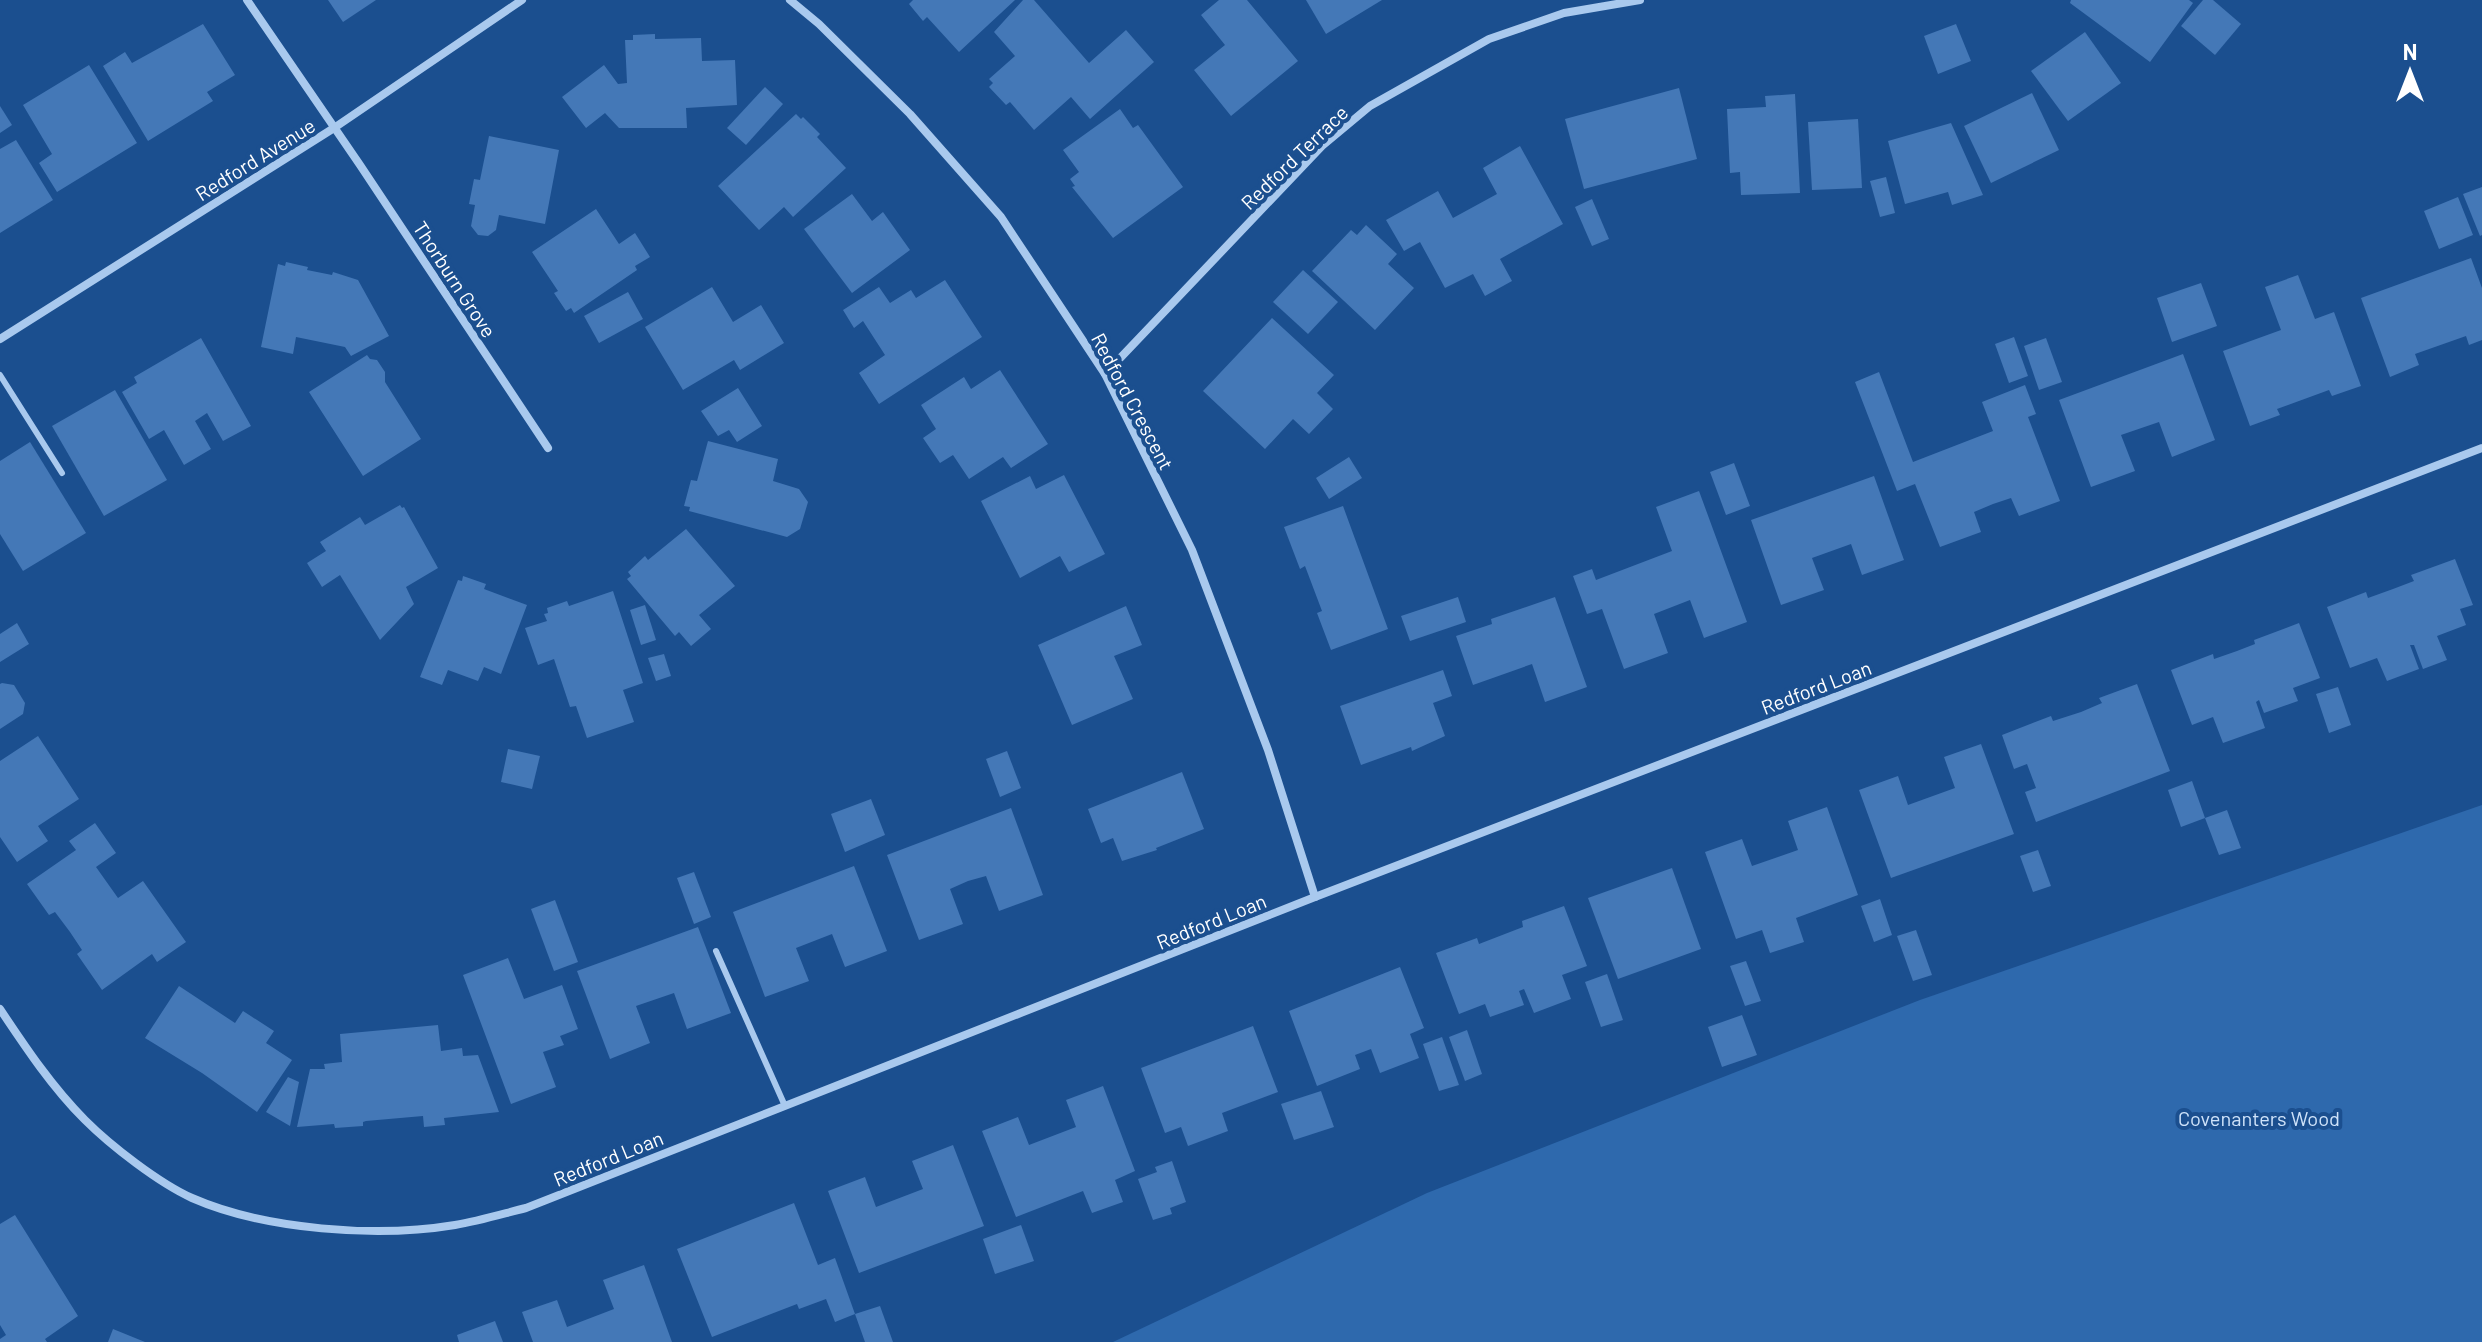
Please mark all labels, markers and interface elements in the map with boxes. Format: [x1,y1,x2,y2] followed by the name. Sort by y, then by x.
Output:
[2370,32,2450,112] north arrow
[2403,38,2417,64] text: N
[1236,100,1352,214] street label: Redford Terrace
[191,113,319,205] street label: Redford Avenue
[409,216,501,342] street label: Thorburn Grove
[1087,329,1179,473] street label: Redford Crescent
[1757,655,1875,719] street label: Redford Loan
[1153,888,1269,954] street label: Redford Loan
[2178,1106,2340,1130] park label: Covenanters Wood
[550,1125,666,1191] street label: Redford Loan

